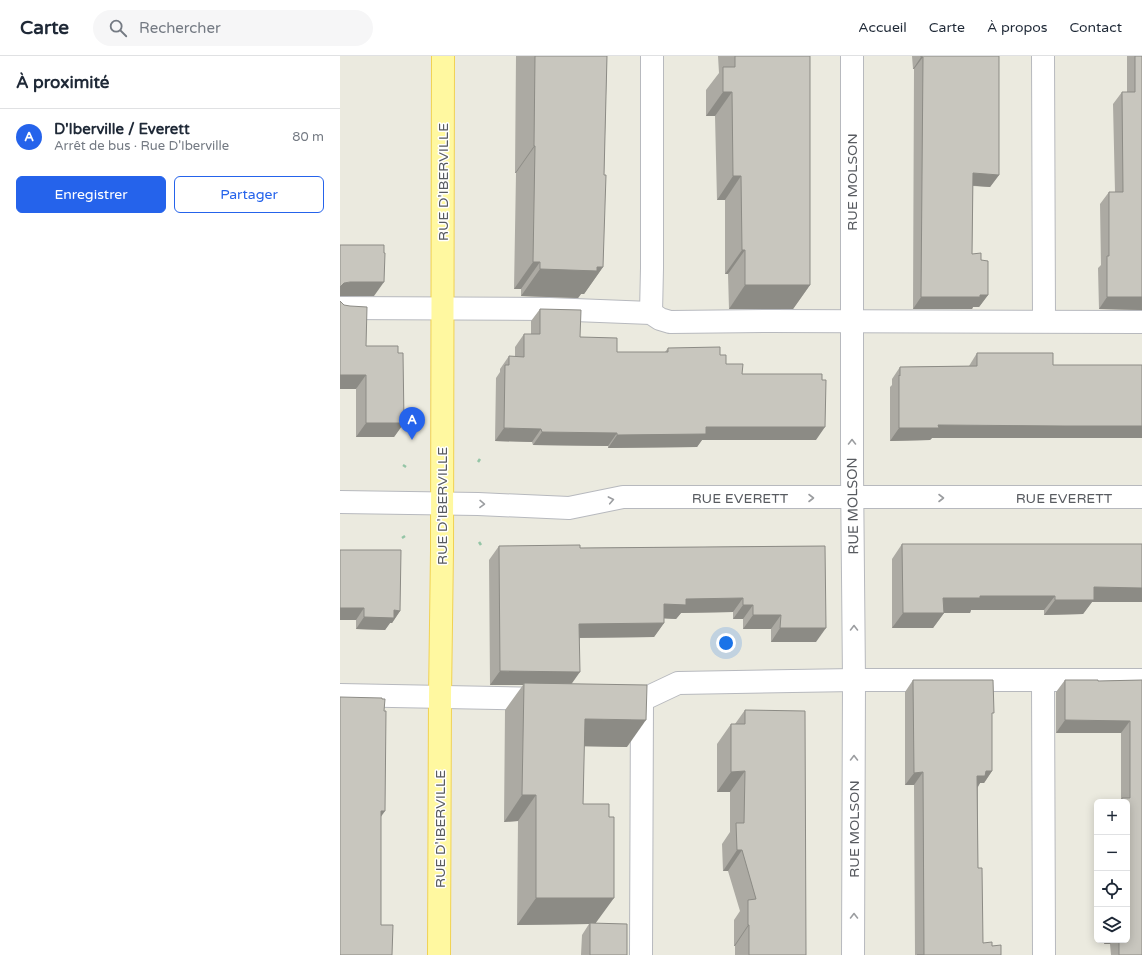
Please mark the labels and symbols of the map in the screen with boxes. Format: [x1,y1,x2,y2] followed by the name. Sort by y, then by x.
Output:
[435,123,452,241] street label: RUE D'IBERVILLE
[844,133,861,231] street label: RUE MOLSON
[399,407,425,440] pin: A
[848,439,856,445] one-way arrow
[434,447,451,565] street label: RUE D'IBERVILLE
[844,457,862,555] street label: RUE MOLSON
[692,490,789,507] street label: RUE EVERETT
[1016,490,1113,507] street label: RUE EVERETT
[808,494,814,502] one-way arrow
[938,494,944,502] one-way arrow
[608,496,614,504] one-way arrow
[479,500,485,509] one-way arrow
[850,625,858,631] one-way arrow
[716,633,736,653] your location
[850,755,858,761] one-way arrow
[432,770,449,888] street label: RUE D'IBERVILLE
[846,780,863,878] street label: RUE MOLSON
[850,913,858,919] one-way arrow

